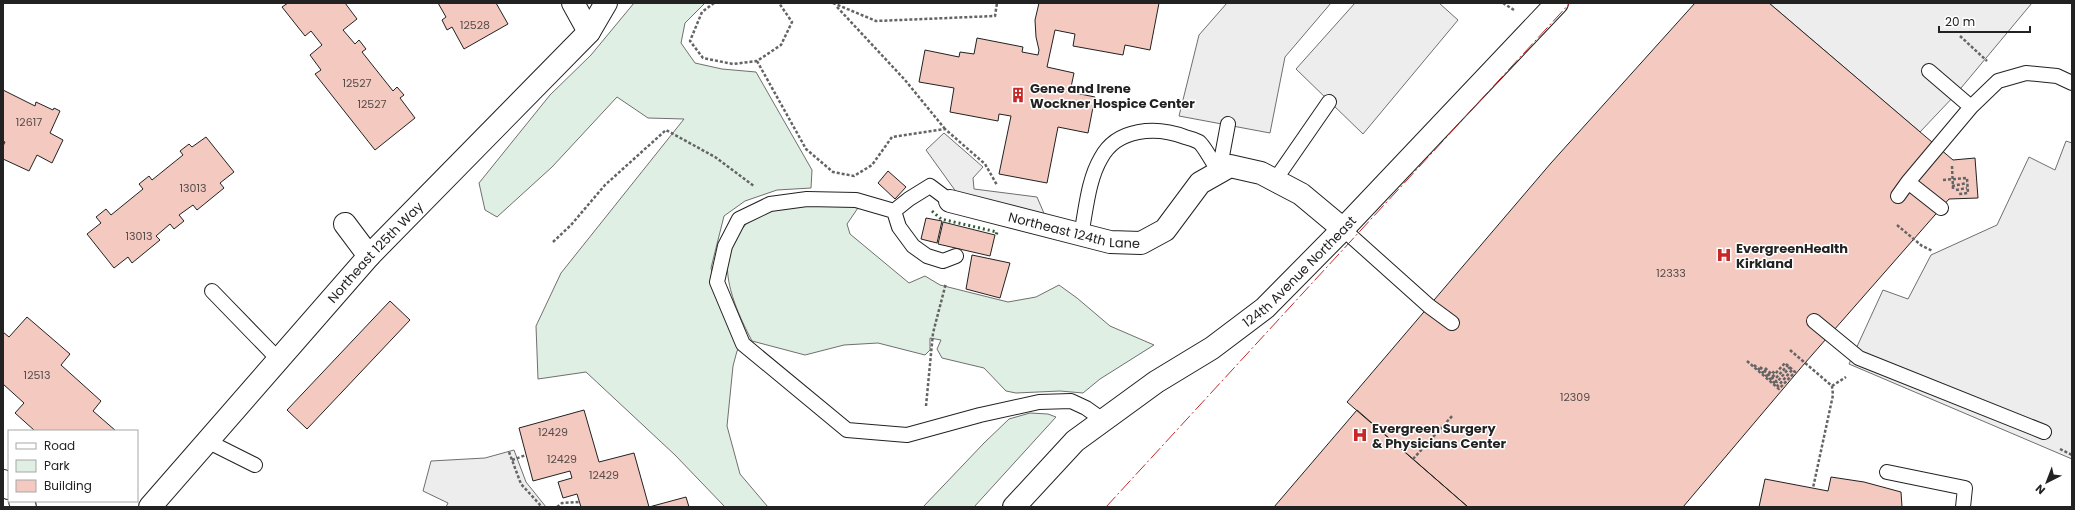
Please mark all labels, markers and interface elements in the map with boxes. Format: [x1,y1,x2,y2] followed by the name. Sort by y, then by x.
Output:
[1939,8,2030,34] scale bar
[1945,13,1975,30] text: 20 m
[460,17,490,33] house number: 12528
[342,75,372,91] house number: 12527
[1030,79,1195,113] place label: Gene and Irene Wockner Hospice Center
[1009,86,1027,104] building icon: Gene and Irene Wockner Hospice Center
[357,96,387,112] house number: 12527
[16,114,42,130] house number: 12617
[180,180,206,196] house number: 13013
[323,197,428,307] street label: Northeast 125th Way
[1006,207,1140,253] street label: Northeast 124th Lane
[1239,212,1361,332] street label: 124th Avenue Northeast
[126,228,152,244] house number: 13013
[1736,239,1848,273] place label: EvergreenHealth Kirkland
[1715,246,1733,264] hospital icon: EvergreenHealth Kirkland
[1656,265,1686,281] house number: 12333
[24,367,50,383] house number: 12513
[1560,389,1590,405] house number: 12309
[1372,419,1507,453] place label: Evergreen Surgery & Physicians Center
[538,424,568,440] house number: 12429
[1351,426,1369,444] hospital icon: Evergreen Surgery & Physicians Center
[8,430,138,502] legend
[44,437,75,454] text: Road
[547,451,577,467] house number: 12429
[44,457,71,474] text: Park
[2027,462,2067,502] north arrow
[589,467,619,483] house number: 12429
[44,477,92,494] text: Building
[2032,481,2049,498] text: N

